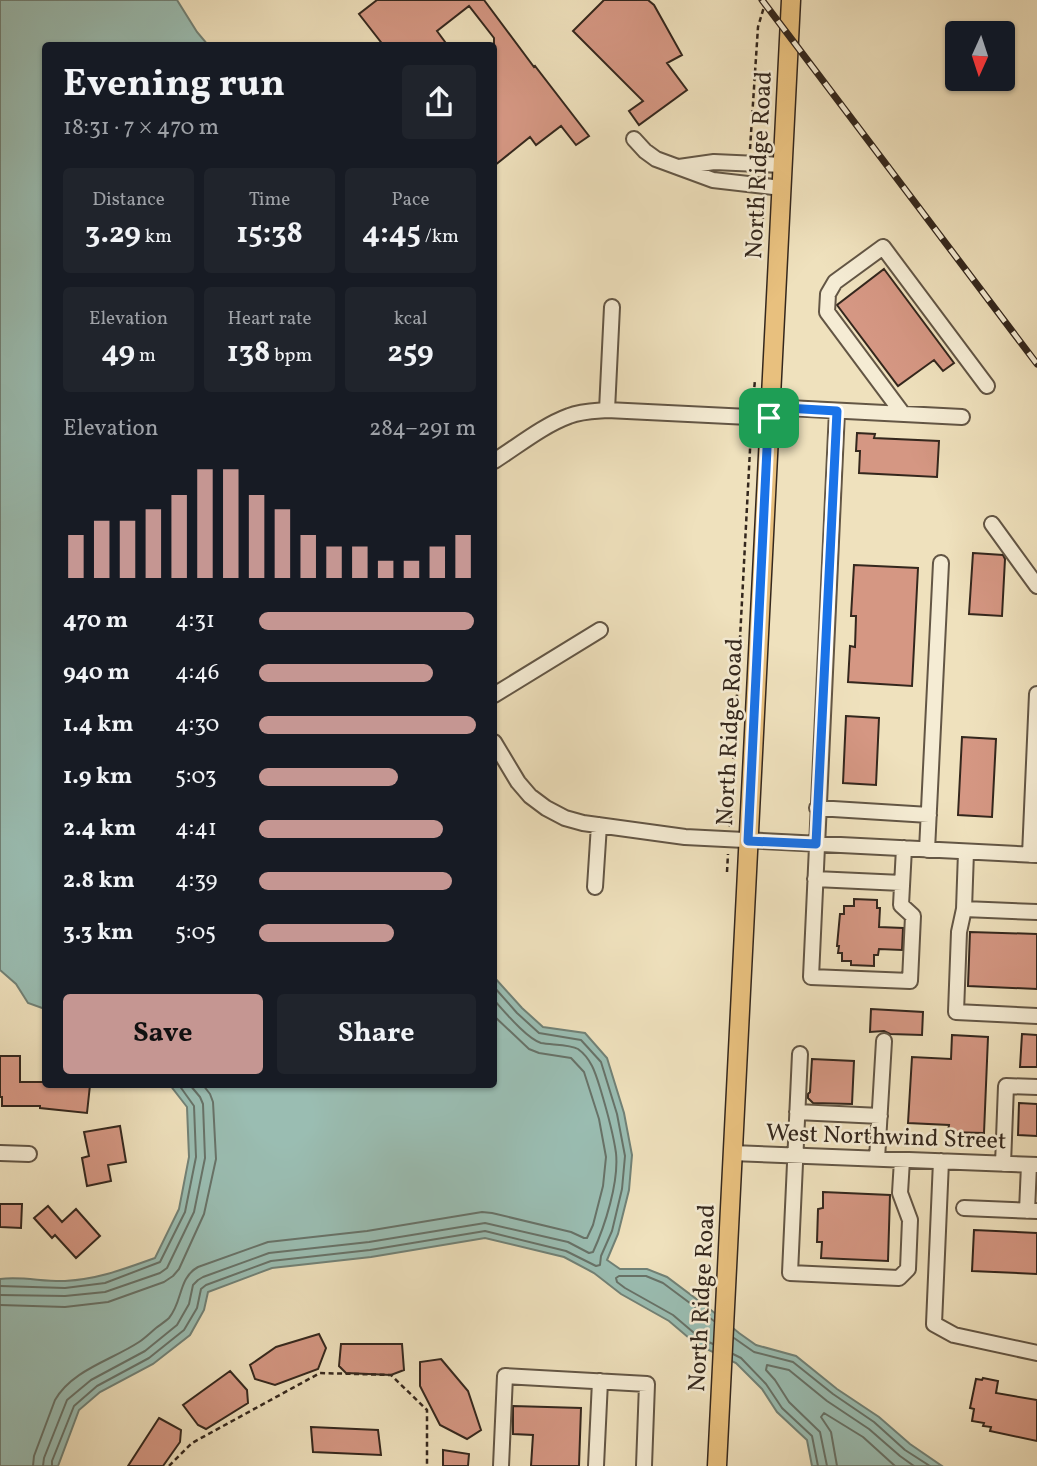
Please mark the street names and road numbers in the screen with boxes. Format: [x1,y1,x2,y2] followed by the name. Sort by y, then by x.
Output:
[738,70,782,260] street label: North Ridge Road
[709,637,753,827] street label: North Ridge Road
[765,1117,1007,1159] street label: West Northwind Street
[681,1203,725,1393] street label: North Ridge Road

